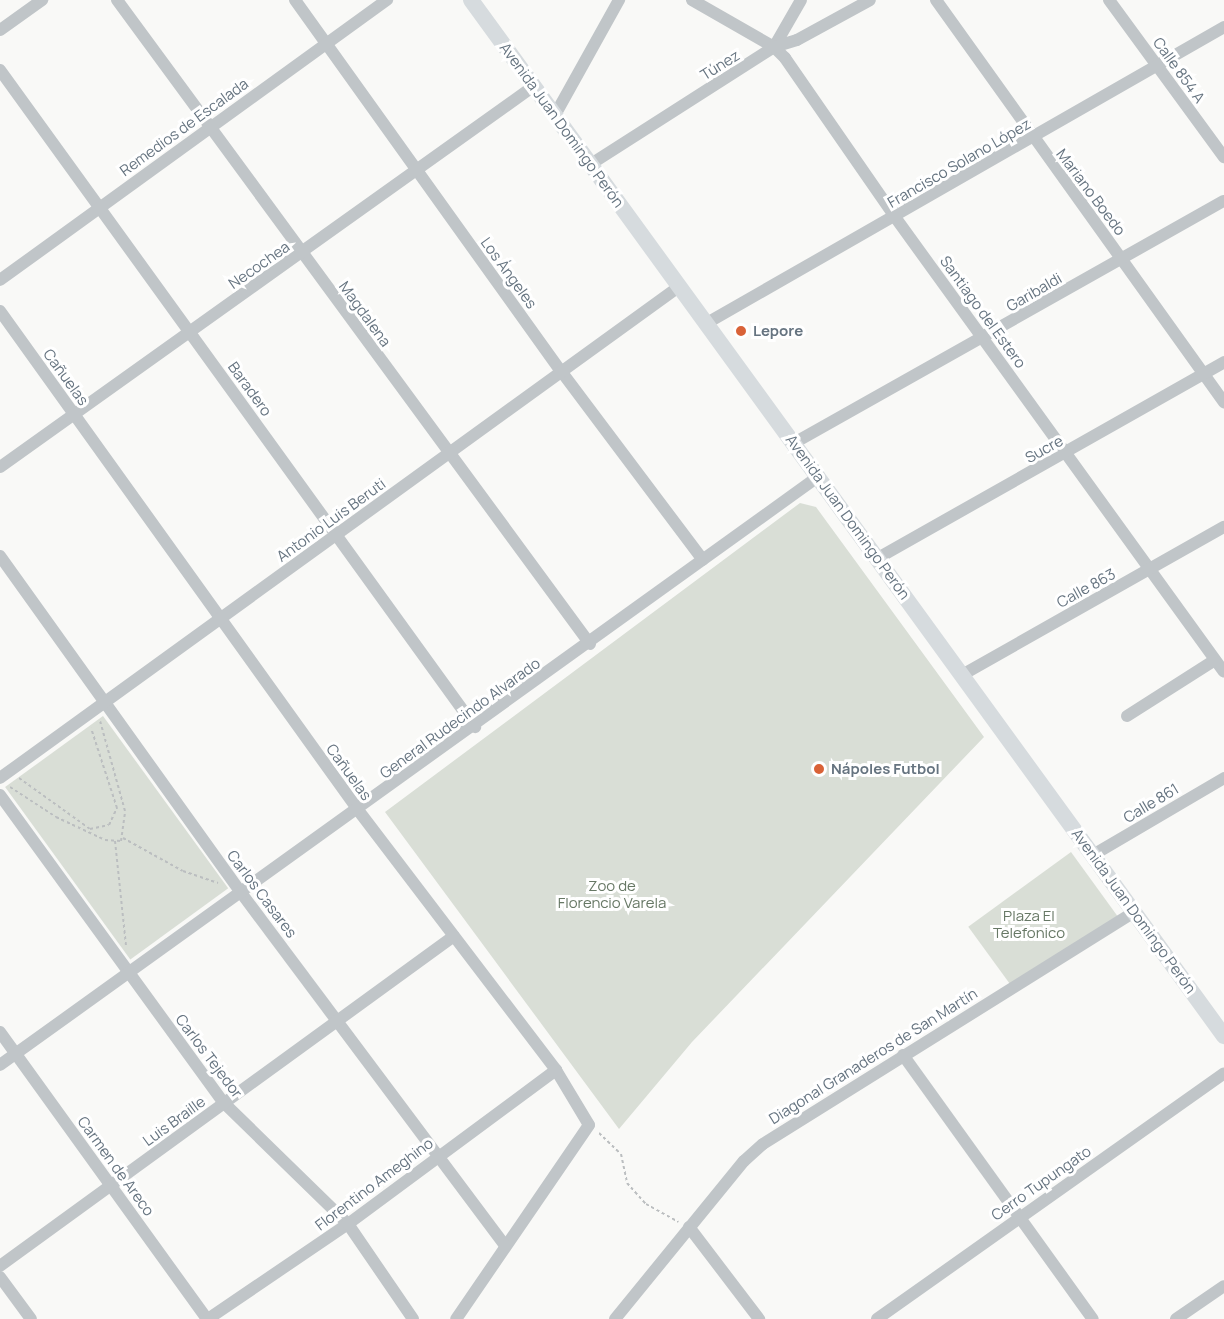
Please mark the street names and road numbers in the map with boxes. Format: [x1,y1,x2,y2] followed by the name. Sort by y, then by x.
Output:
[1149,34,1209,106] street label: Calle 854 A
[496,39,628,211] street label: Avenida Juan Domingo Perón
[697,46,743,84] street label: Túnez
[116,74,252,180] street label: Remedios de Escalada
[884,115,1034,211] street label: Francisco Solano López
[1053,145,1129,239] street label: Mariano Boedo
[477,234,541,312] street label: Los Ángeles
[225,238,293,292] street label: Necochea
[936,252,1030,372] street label: Santiago del Estero
[1003,269,1065,315] street label: Garibaldi
[335,278,395,350] street label: Magdalena
[40,345,92,409] street label: Cañuelas
[224,358,276,420] street label: Baradero
[782,431,914,603] street label: Avenida Juan Domingo Perón
[1022,431,1066,467] street label: Sucre
[273,475,389,565] street label: Antonio Luis Beruti
[1054,565,1118,611] street label: Calle 863
[376,654,544,782] street label: General Rudecindo Alvarado
[323,740,375,804] street label: Cañuelas
[1120,779,1182,827] street label: Calle 861
[1068,825,1200,997] street label: Avenida Juan Domingo Perón
[223,847,301,941] street label: Carlos Casares
[766,984,980,1128] street label: Diagonal Granaderos de San Martín
[172,1011,246,1101] street label: Carlos Tejedor
[139,1092,209,1150] street label: Luis Braille
[74,1113,158,1219] street label: Carmen de Areco
[312,1134,436,1234] street label: Florentino Ameghino
[988,1142,1094,1224] street label: Cerro Tupungato

